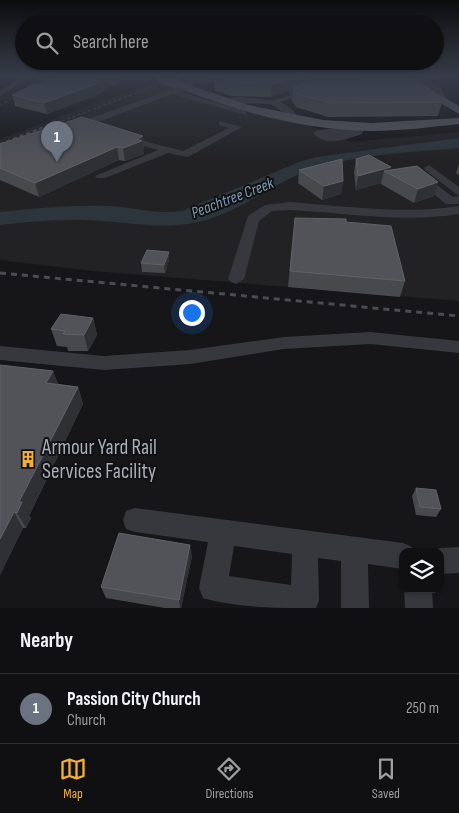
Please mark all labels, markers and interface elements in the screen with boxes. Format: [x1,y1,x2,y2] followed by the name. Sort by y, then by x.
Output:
[15,15,444,70] search box
[33,29,61,57] icon: search
[73,31,149,54] text: Search here
[41,121,73,162] pin: 1
[189,174,277,223] water label: Peachtree Creek
[179,300,205,326] your location
[41,435,157,484] place label: Armour Yard Rail Services Facility
[18,449,38,469] building icon: Armour Yard Rail Services Facility
[399,548,444,593] map controls
[399,548,444,593] button: layers
[20,628,73,653] text: Nearby
[67,688,201,711] text: Passion City Church
[33,699,39,718] text: 1
[406,699,439,718] text: 250 m
[67,711,106,730] text: Church
[59,755,87,802] tab: Map
[205,755,254,802] tab: Directions
[372,755,400,802] tab: Saved

